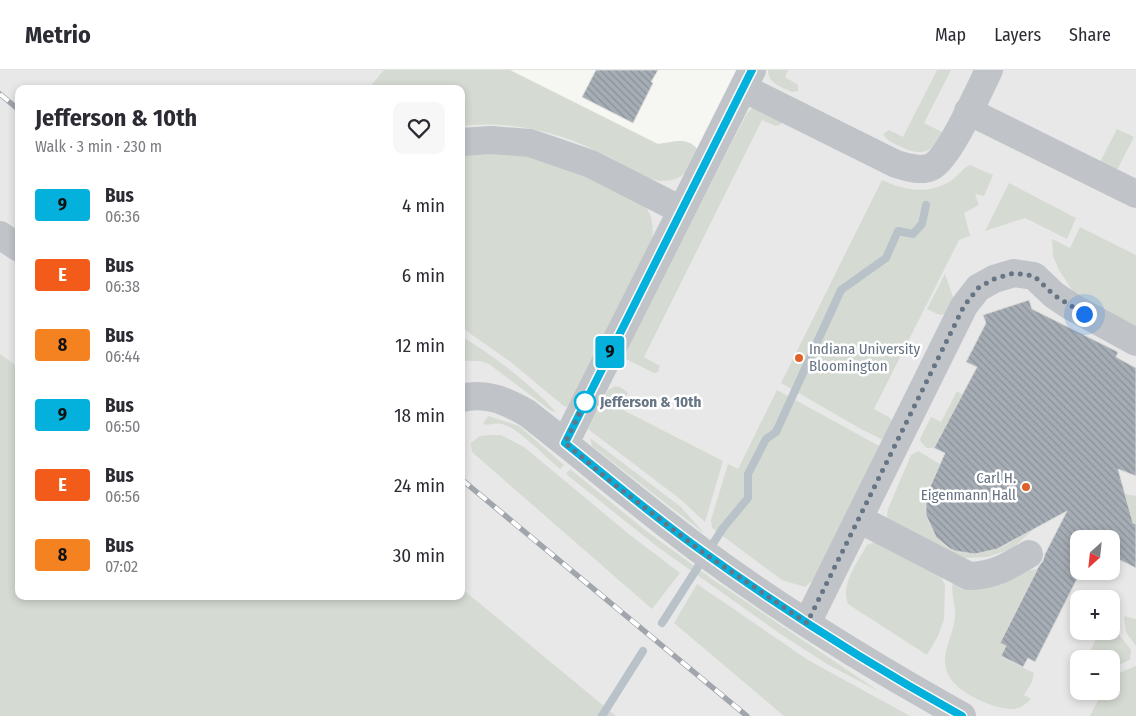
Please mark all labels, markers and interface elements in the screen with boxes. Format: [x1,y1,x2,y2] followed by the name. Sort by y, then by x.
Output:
[25,21,91,49] text: Metrio
[935,24,966,46] text: Map
[994,24,1041,46] text: Layers
[1069,24,1111,46] text: Share
[393,102,445,154] button: heart
[35,104,197,132] text: Jefferson & 10th
[35,137,162,156] text: Walk · 3 min · 230 m
[105,184,134,207] text: Bus
[58,194,67,216] text: 9
[402,194,445,217] text: 4 min
[105,207,140,226] text: 06:36
[105,254,134,277] text: Bus
[58,264,67,286] text: E
[402,264,445,287] text: 6 min
[105,277,140,296] text: 06:38
[1072,302,1097,327] your location
[105,324,134,347] text: Bus
[58,334,67,356] text: 8
[395,334,445,357] text: 12 min
[594,336,626,368] line badge: 9
[809,340,920,375] place label: Indiana University Bloomington
[605,341,615,363] text: 9
[105,347,140,366] text: 06:44
[793,352,805,364] marker: Indiana University Bloomington
[574,391,596,413] marker: Jefferson & 10th
[599,393,701,411] place label: Jefferson & 10th
[105,394,134,417] text: Bus
[58,404,67,426] text: 9
[394,404,445,427] text: 18 min
[105,417,140,436] text: 06:50
[105,464,134,487] text: Bus
[921,469,1016,504] place label: Carl H. Eigenmann Hall
[58,474,67,496] text: E
[394,474,445,497] text: 24 min
[1020,481,1032,493] marker: Carl H. Eigenmann Hall
[105,487,140,506] text: 06:56
[1070,530,1120,580] north arrow
[1070,530,1120,700] map controls
[105,534,134,557] text: Bus
[58,544,67,566] text: 8
[393,544,445,567] text: 30 min
[105,557,138,576] text: 07:02
[1070,590,1120,640] button: +
[1070,650,1120,700] button: −

